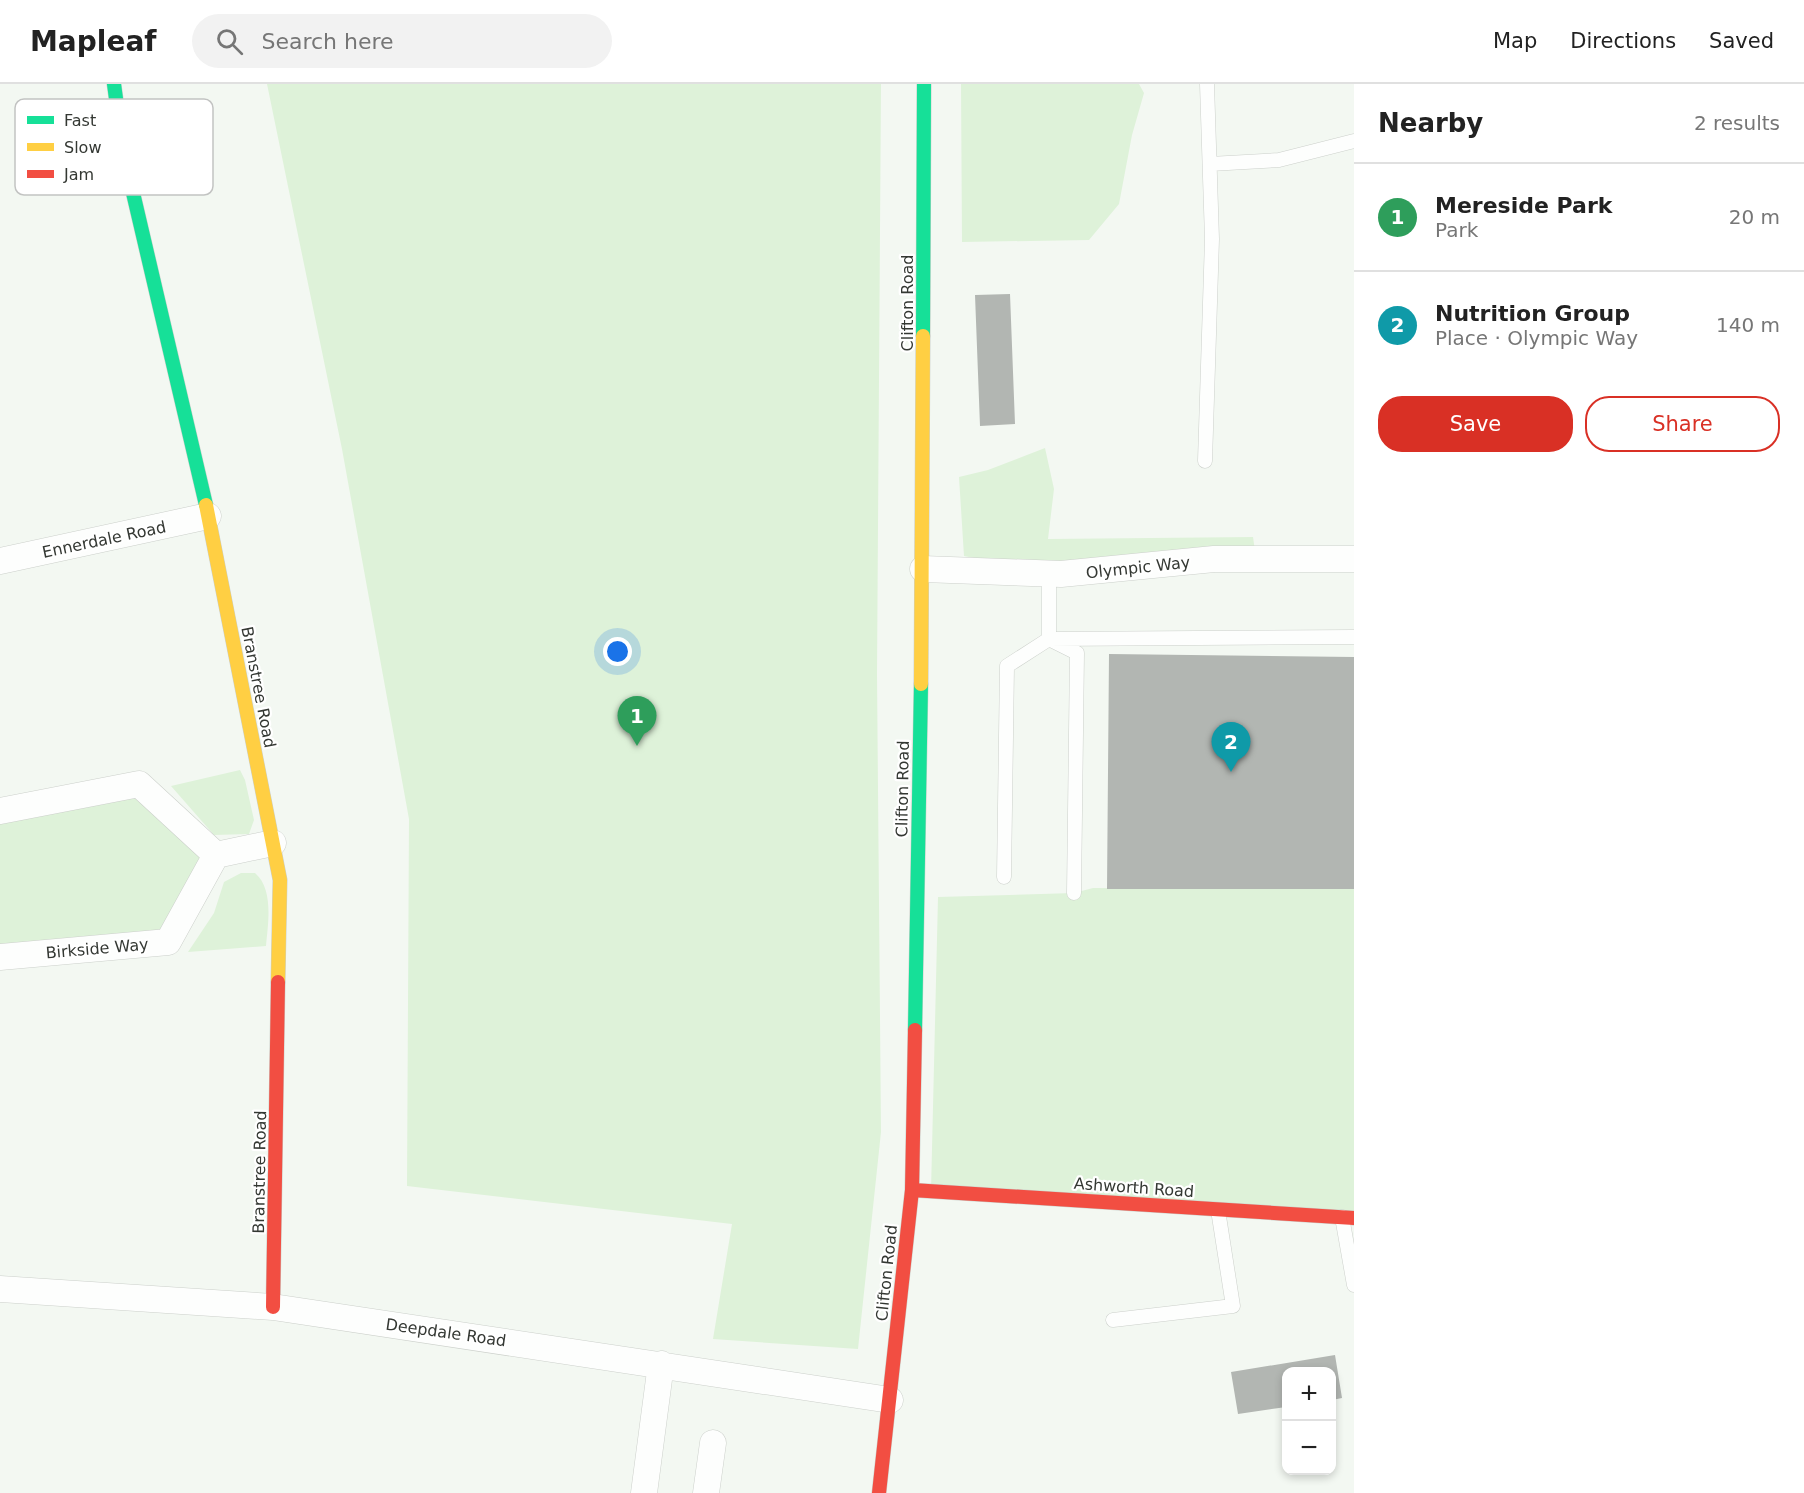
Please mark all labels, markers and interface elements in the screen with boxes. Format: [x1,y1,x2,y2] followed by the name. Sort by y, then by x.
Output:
[192,14,612,68] search box
[30,25,156,58] text: Mapleaf
[213,25,246,58] icon: search
[261,29,394,54] text: Search here
[1493,29,1537,53] text: Map
[1570,29,1676,53] text: Directions
[1709,29,1774,53] text: Saved
[15,99,213,195] legend
[1378,108,1483,138] text: Nearby
[64,111,96,130] text: Fast
[1694,111,1780,135] text: 2 results
[64,138,101,157] text: Slow
[63,165,94,184] text: Jam
[1435,193,1612,218] text: Mereside Park
[1391,205,1404,229] text: 1
[1729,205,1780,229] text: 20 m
[1435,218,1478,242] text: Park
[898,255,917,351] street label: Clifton Road
[1435,301,1630,326] text: Nutrition Group
[1391,313,1404,337] text: 2
[1716,313,1780,337] text: 140 m
[1435,326,1638,350] text: Place · Olympic Way
[1378,396,1573,452] button: Save
[1585,396,1780,452] button: Share
[40,517,168,562] street label: Ennerdale Road
[1085,553,1191,582] street label: Olympic Way
[237,625,280,749] street label: Branstree Road
[603,637,632,666] your location
[618,696,656,746] pin: 1
[1212,722,1250,772] pin: 2
[892,740,913,838] street label: Clifton Road
[45,935,149,962] street label: Birkside Way
[249,1110,270,1234] street label: Branstree Road
[1073,1174,1195,1201] street label: Ashworth Road
[872,1224,901,1322] street label: Clifton Road
[384,1315,507,1350] street label: Deepdale Road
[1282,1367,1336,1475] map controls
[1282,1367,1336,1421] button: +
[1282,1421,1336,1475] button: −

